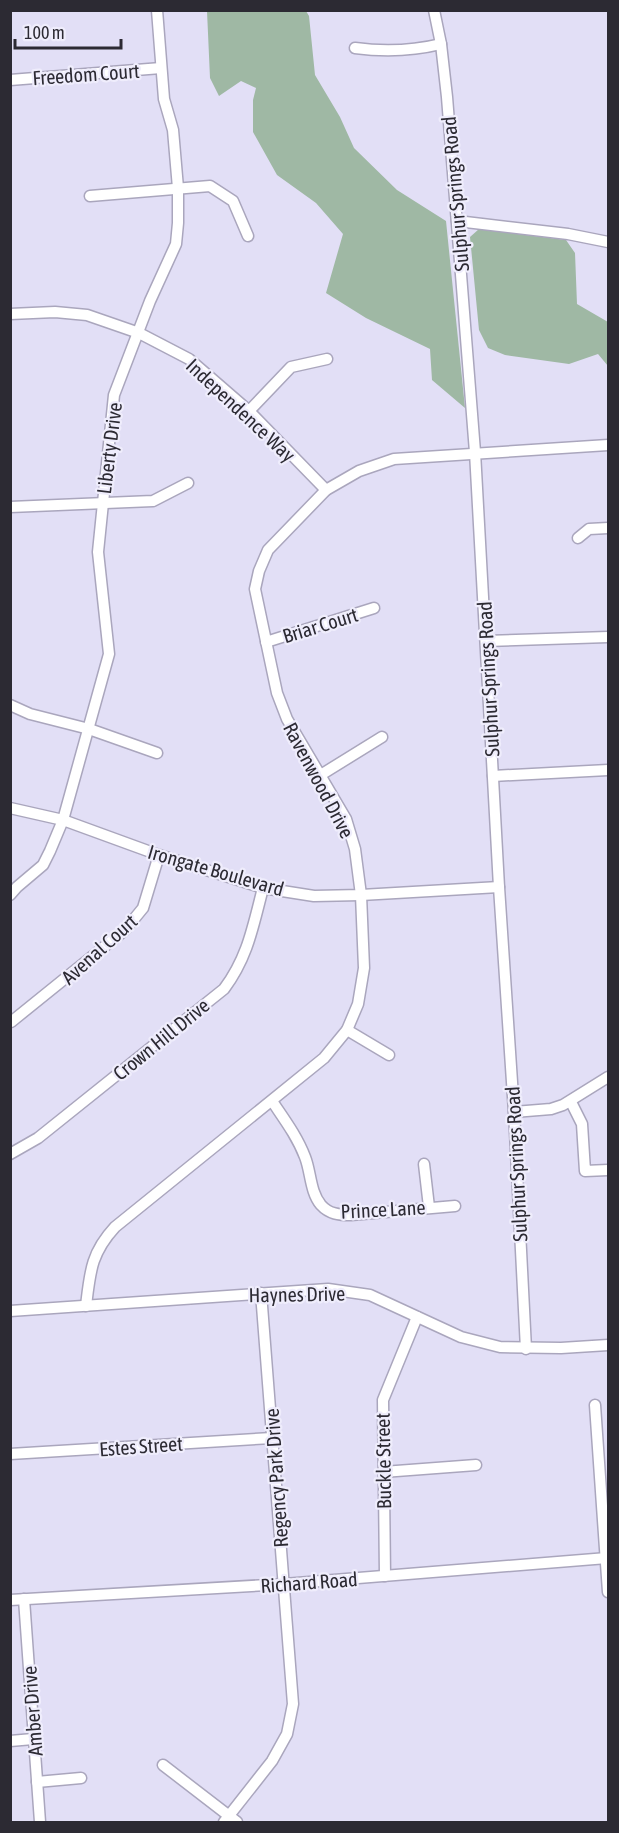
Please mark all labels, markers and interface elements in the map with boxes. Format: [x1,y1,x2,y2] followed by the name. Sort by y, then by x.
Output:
[15,12,122,50] scale bar
[24,22,65,43] text: 100 m
[32,59,140,89] street label: Freedom Court
[437,116,473,272] street label: Sulphur Springs Road
[182,354,300,466] street label: Independence Way
[92,401,126,495] street label: Liberty Drive
[472,601,504,757] street label: Sulphur Springs Road
[280,603,361,647] street label: Briar Court
[279,718,359,842] street label: Ravenwood Drive
[145,840,287,900] street label: Irongate Boulevard
[57,909,142,989] street label: Avenal Court
[108,993,214,1085] street label: Crown Hill Drive
[500,1086,532,1242] street label: Sulphur Springs Road
[340,1195,426,1223] street label: Prince Lane
[249,1282,345,1306] street label: Haynes Drive
[260,1408,292,1548] street label: Regency Park Drive
[371,1412,395,1509] street label: Buckle Street
[98,1432,184,1460] street label: Estes Street
[260,1567,358,1597] street label: Richard Road
[17,1665,47,1757] street label: Amber Drive

